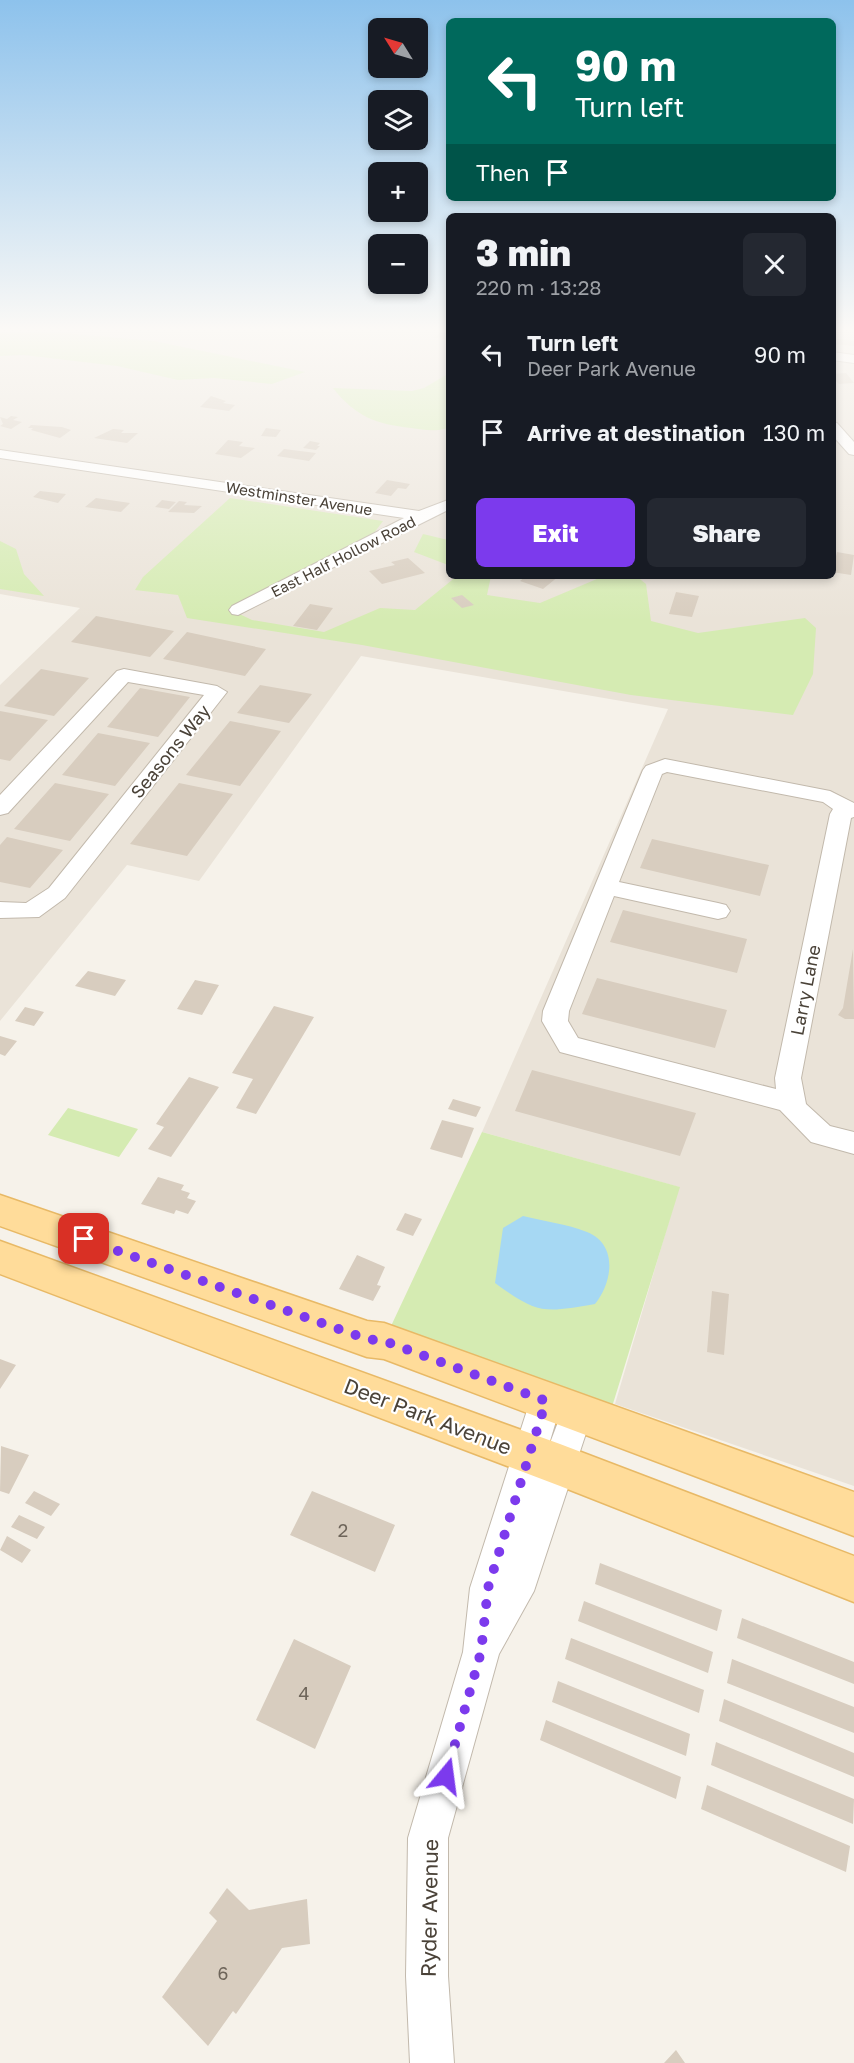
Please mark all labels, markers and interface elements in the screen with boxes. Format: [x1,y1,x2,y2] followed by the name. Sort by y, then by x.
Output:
[368,18,428,78] north arrow
[368,18,428,294] map controls
[575,40,676,90] text: 90 m
[476,42,554,120] icon: left
[368,90,428,150] button: layers
[575,91,684,123] text: Turn left
[541,156,574,189] icon: arrive
[476,159,529,186] text: Then
[368,162,428,222] button: +
[476,231,571,274] text: 3 min
[743,233,806,296] button: close
[368,234,428,294] button: −
[476,275,602,299] text: 220 m · 13:28
[527,329,618,356] text: Turn left
[476,338,509,371] icon: left
[754,341,806,368] text: 90 m
[527,356,696,380] text: Deer Park Avenue
[476,416,509,449] icon: arrive
[527,419,745,446] text: Arrive at destination
[763,419,825,446] text: 130 m
[224,478,374,519] street label: Westminster Avenue
[476,498,635,567] button: Exit
[647,498,806,567] button: Share
[268,512,418,600] street label: East Half Hollow Road
[126,700,214,802] street label: Seasons Way
[785,943,825,1037] street label: Larry Lane
[58,1213,109,1264] pin
[67,1222,100,1255] icon: arrive
[341,1372,515,1460] street label: Deer Park Avenue
[338,1519,348,1541] house number: 2
[299,1682,310,1704] house number: 4
[414,1744,478,1808] position arrow
[415,1839,443,1977] street label: Ryder Avenue
[218,1962,228,1984] house number: 6

